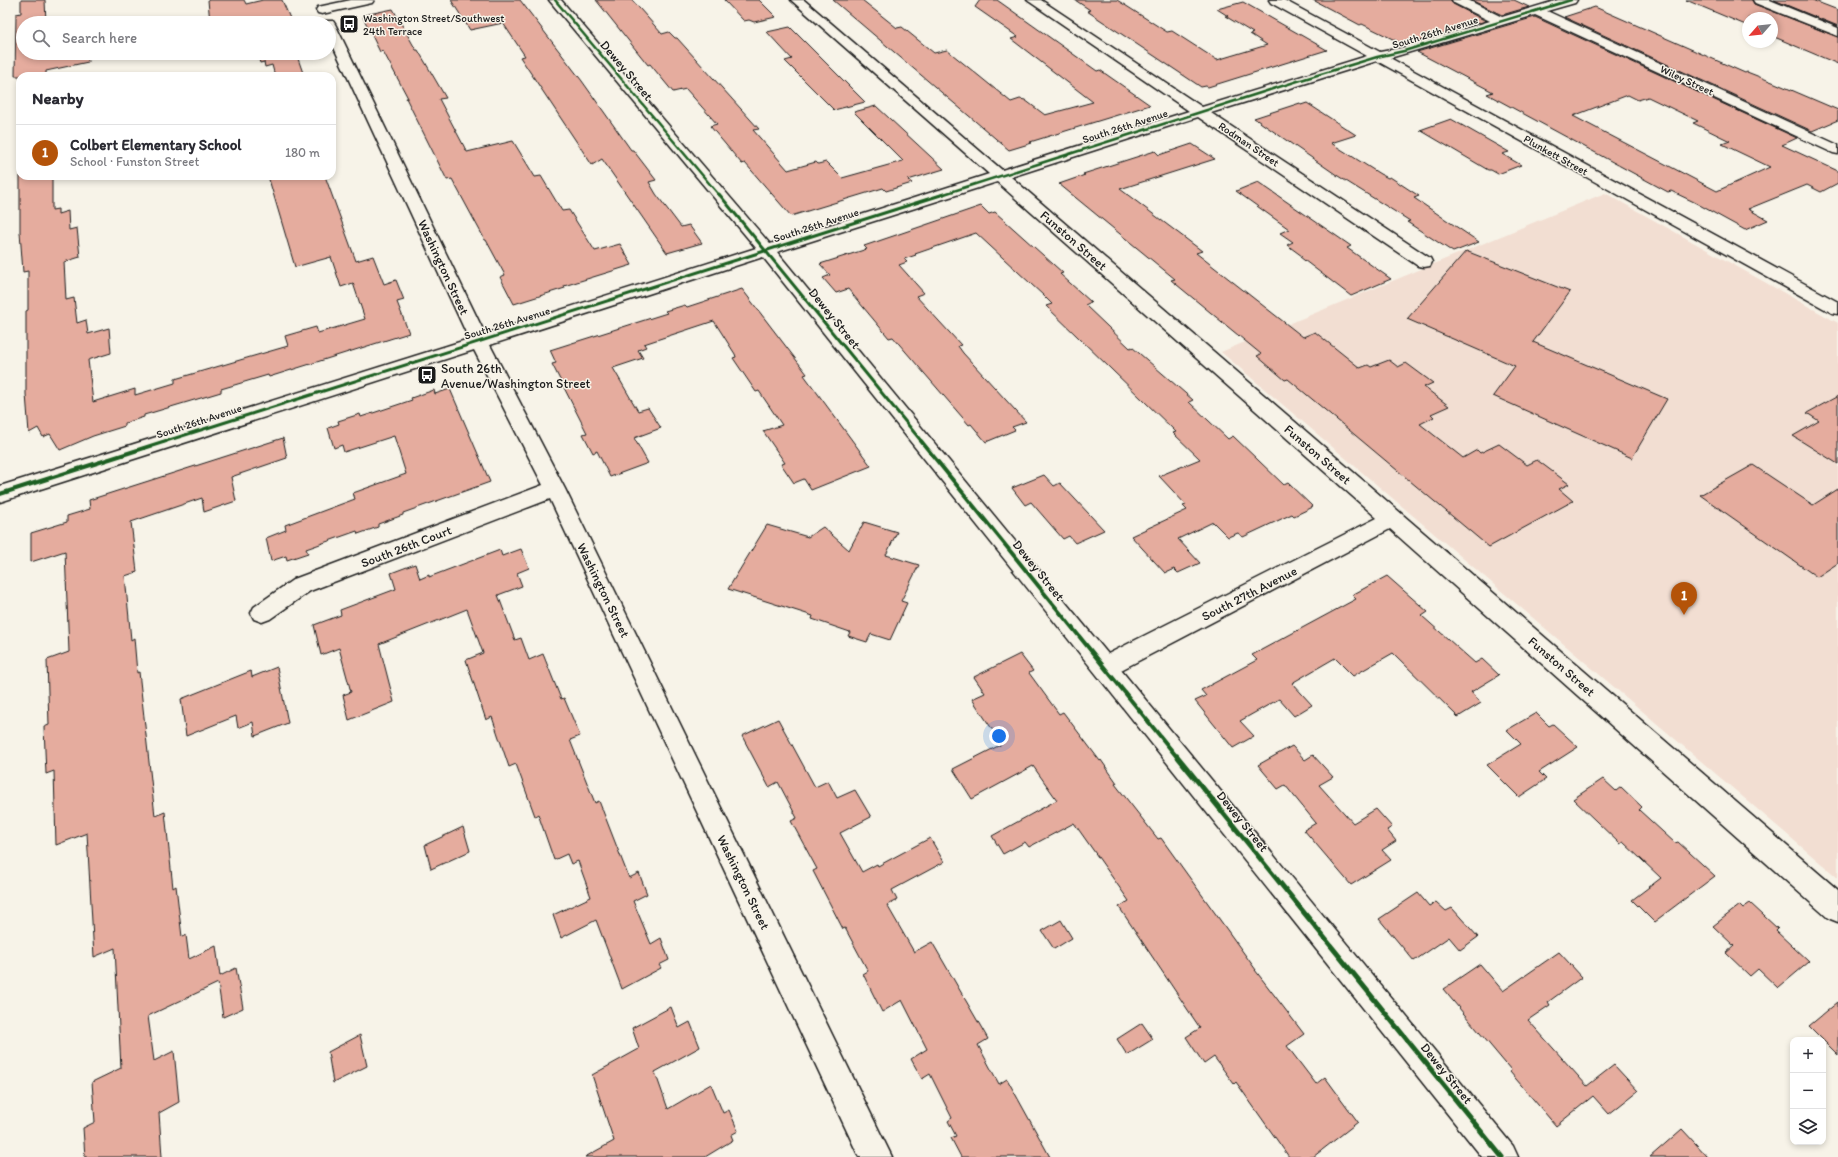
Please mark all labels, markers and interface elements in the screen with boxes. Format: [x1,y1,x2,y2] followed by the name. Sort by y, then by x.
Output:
[363,12,504,38] place label: Washington Street/Southwest 24th Terrace
[1742,12,1778,48] north arrow
[338,13,360,35] bus stop icon: Washington Street/Southwest 24th Terrace
[1391,13,1480,52] street label: South 26th Avenue
[16,16,336,60] search box
[30,27,52,49] icon: search
[62,29,137,47] text: Search here
[597,37,656,103] street label: Dewey Street
[1658,62,1716,99] street label: Wiley Street
[32,88,84,108] text: Nearby
[1081,107,1170,146] street label: South 26th Avenue
[1216,119,1282,169] street label: Rodman Street
[1521,132,1590,179] street label: Plunkett Street
[70,136,242,154] text: Colbert Elementary School
[42,145,48,160] text: 1
[285,145,320,160] text: 180 m
[70,154,199,169] text: School · Funston Street
[772,206,861,245] street label: South 26th Avenue
[1037,207,1110,273] street label: Funston Street
[415,217,472,317] street label: Washington Street
[806,285,864,352] street label: Dewey Street
[463,304,552,343] street label: South 26th Avenue
[441,361,591,391] place label: South 26th Avenue/Washington Street
[416,364,438,386] bus stop icon: South 26th Avenue/Washington Street
[155,402,244,441] street label: South 26th Avenue
[1281,421,1354,487] street label: Funston Street
[359,522,454,571] street label: South 26th Court
[1010,537,1068,604] street label: Dewey Street
[574,540,633,640] street label: Washington Street
[1199,563,1299,624] street label: South 27th Avenue
[1671,582,1697,615] pin: 1
[1525,633,1598,699] street label: Funston Street
[989,726,1009,746] your location
[1214,788,1272,855] street label: Dewey Street
[714,832,773,932] street label: Washington Street
[1790,1037,1826,1145] map controls
[1790,1037,1826,1073] button: +
[1418,1040,1476,1107] street label: Dewey Street
[1790,1073,1826,1109] button: −
[1790,1109,1826,1145] button: layers

